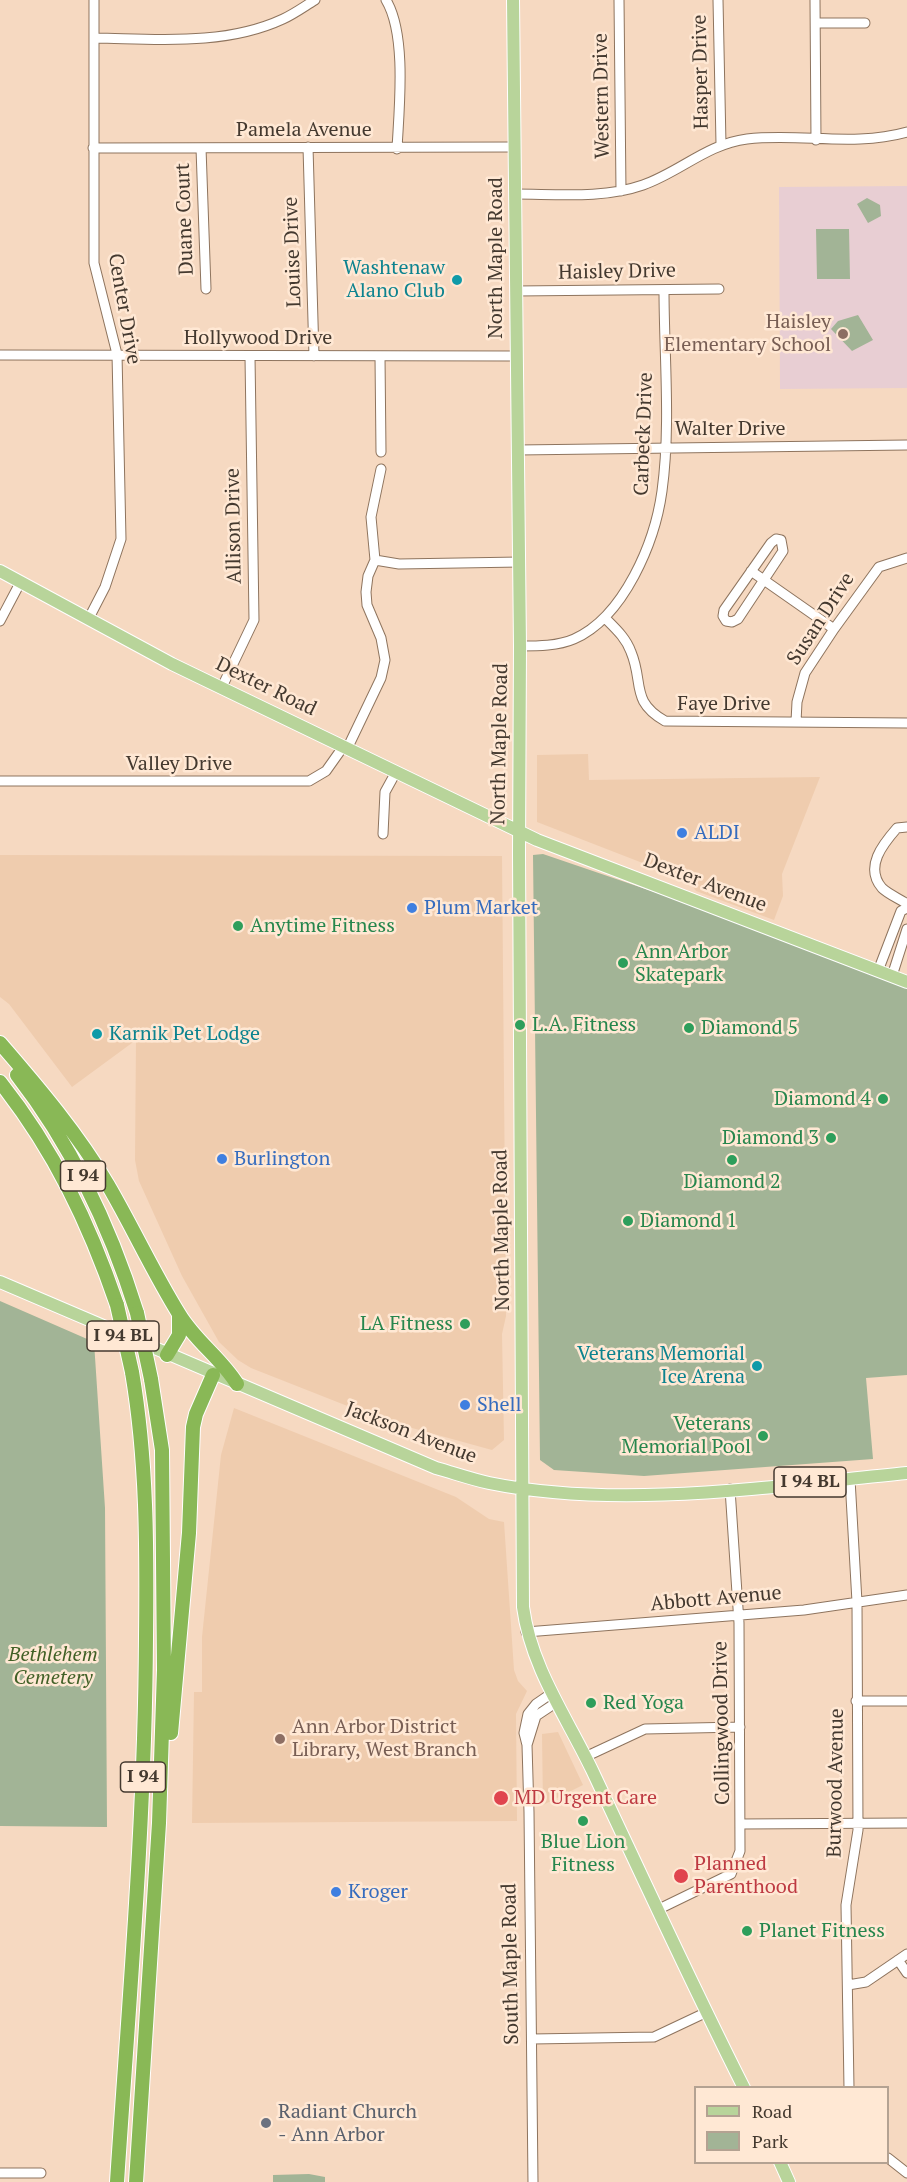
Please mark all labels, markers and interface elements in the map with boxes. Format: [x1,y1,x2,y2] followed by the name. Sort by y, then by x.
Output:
[688,14,714,130] street label: Hasper Drive
[589,33,615,159] street label: Western Drive
[236,118,372,142] street label: Pamela Avenue
[171,162,199,276] street label: Duane Court
[484,177,508,339] street label: North Maple Road
[279,196,307,308] street label: Louise Drive
[102,252,146,366] street label: Center Drive
[343,256,445,303] place label: Washtenaw Alano Club
[558,259,676,285] street label: Haisley Drive
[450,273,464,287] marker: Washtenaw Alano Club
[664,310,831,357] place label: Haisley Elementary School
[184,326,332,350] street label: Hollywood Drive
[836,327,850,341] marker: Haisley Elementary School
[630,372,658,496] street label: Carbeck Drive
[674,417,786,441] street label: Walter Drive
[221,468,247,584] street label: Allison Drive
[782,568,860,670] street label: Susan Drive
[212,652,320,722] street label: Dexter Road
[487,663,513,825] street label: North Maple Road
[677,692,771,716] street label: Faye Drive
[126,752,232,776] street label: Valley Drive
[694,821,740,845] place label: ALDI
[675,826,689,840] marker: ALDI
[640,849,770,917] street label: Dexter Avenue
[424,896,538,920] place label: Plum Market
[405,901,419,915] marker: Plum Market
[250,914,395,938] place label: Anytime Fitness
[231,919,245,933] marker: Anytime Fitness
[635,940,728,987] place label: Ann Arbor Skatepark
[616,956,630,970] marker: Ann Arbor Skatepark
[532,1013,636,1037] place label: L.A. Fitness
[701,1016,798,1040] place label: Diamond 5
[513,1018,527,1032] marker: L.A. Fitness
[682,1021,696,1035] marker: Diamond 5
[109,1022,260,1046] place label: Karnik Pet Lodge
[90,1027,104,1041] marker: Karnik Pet Lodge
[774,1087,871,1111] place label: Diamond 4
[876,1092,890,1106] marker: Diamond 4
[722,1126,819,1150] place label: Diamond 3
[824,1131,838,1145] marker: Diamond 3
[234,1147,330,1171] place label: Burlington
[489,1149,515,1311] street label: North Maple Road
[215,1152,229,1166] marker: Burlington
[725,1153,739,1167] marker: Diamond 2
[60,1161,106,1191] road number: I 94
[683,1170,781,1194] place label: Diamond 2
[640,1209,737,1233] place label: Diamond 1
[621,1214,635,1228] marker: Diamond 1
[360,1312,453,1336] place label: LA Fitness
[458,1317,472,1331] marker: LA Fitness
[87,1321,159,1351] road number: I 94 BL
[577,1342,745,1389] place label: Veterans Memorial Ice Arena
[750,1359,764,1373] marker: Veterans Memorial Ice Arena
[477,1393,522,1417] place label: Shell
[342,1397,480,1469] street label: Jackson Avenue
[458,1398,472,1412] marker: Shell
[621,1412,751,1459] place label: Veterans Memorial Pool
[756,1429,770,1443] marker: Veterans Memorial Pool
[774,1467,846,1497] road number: I 94 BL
[649,1581,783,1617] street label: Abbott Avenue
[709,1641,735,1805] street label: Collingwood Drive
[8,1643,98,1690] park label: Bethlehem Cemetery
[603,1691,684,1715] place label: Red Yoga
[584,1696,598,1710] marker: Red Yoga
[823,1708,849,1858] street label: Burwood Avenue
[292,1715,477,1762] place label: Ann Arbor District Library, West Branch
[273,1732,287,1746] marker: Ann Arbor District Library, West Branch
[120,1762,166,1792] road number: I 94
[514,1786,657,1810] place label: MD Urgent Care
[492,1789,510,1807] marker: MD Urgent Care
[576,1814,590,1828] marker: Blue Lion Fitness
[541,1830,625,1877] place label: Blue Lion Fitness
[694,1852,798,1899] place label: Planned Parenthood
[672,1867,690,1885] marker: Planned Parenthood
[348,1880,408,1904] place label: Kroger
[498,1883,524,2045] street label: South Maple Road
[329,1885,343,1899] marker: Kroger
[759,1919,885,1943] place label: Planet Fitness
[740,1924,754,1938] marker: Planet Fitness
[694,2086,889,2164] legend
[752,2099,792,2123] text: Road
[278,2100,417,2147] place label: Radiant Church - Ann Arbor
[259,2116,273,2130] marker: Radiant Church - Ann Arbor
[752,2129,788,2153] text: Park

